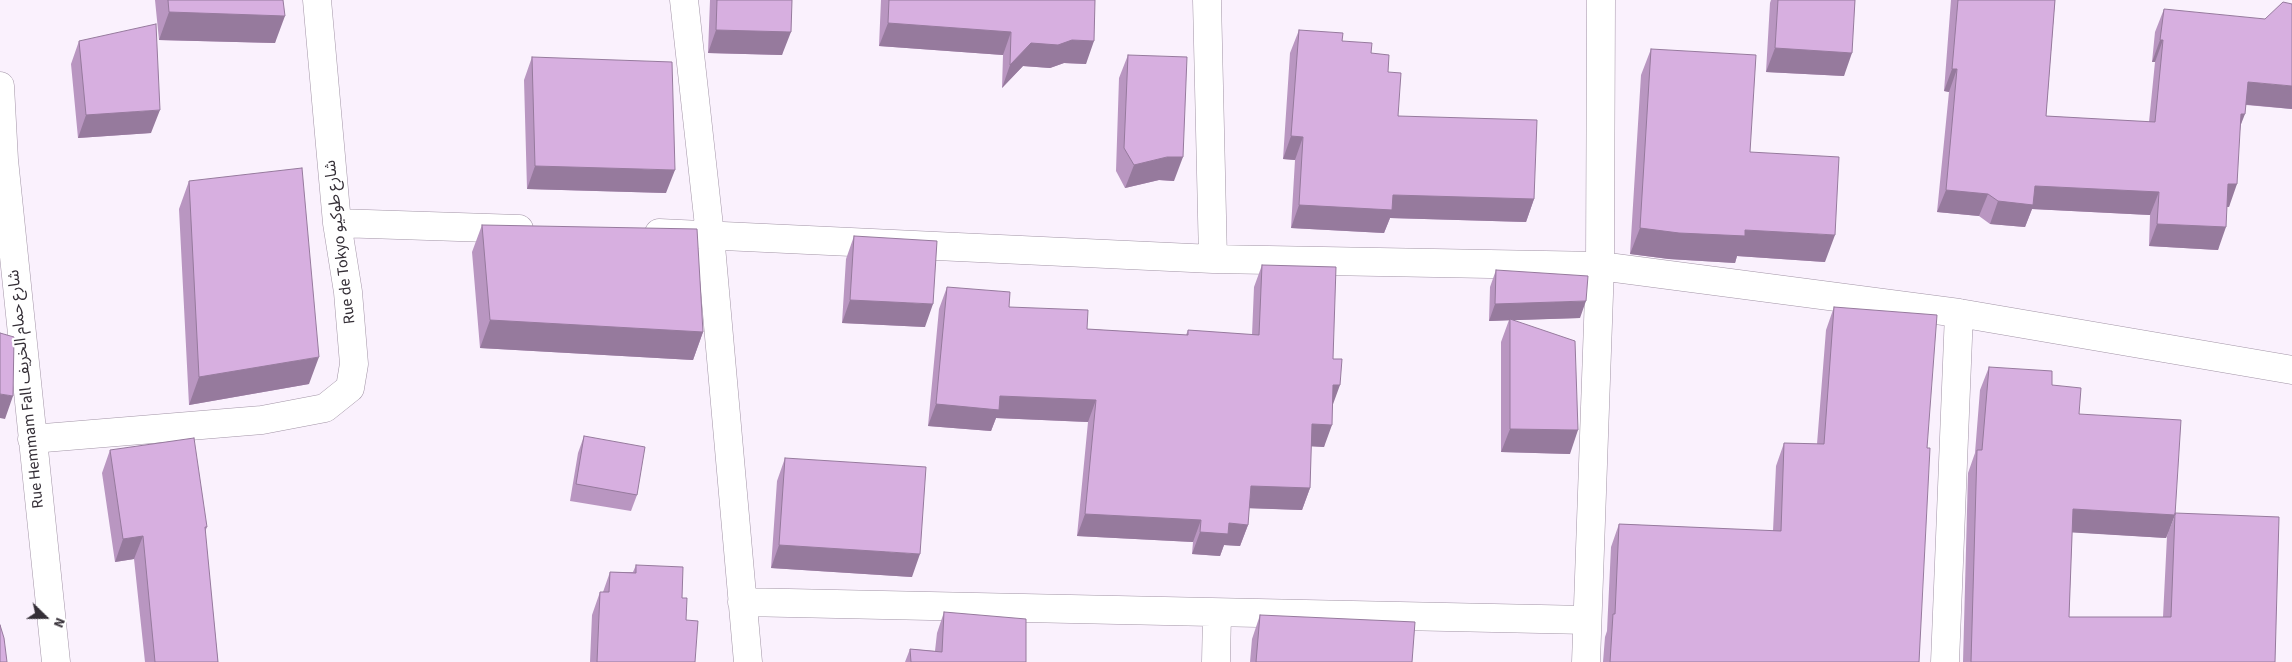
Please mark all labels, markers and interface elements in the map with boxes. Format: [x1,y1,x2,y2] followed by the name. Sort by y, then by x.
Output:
[321,159,361,325] street label: Rue de Tokyo شارع طوكيو
[5,269,49,509] street label: Rue Hemmam Fall شارع حمام الخريف
[20,592,70,642] north arrow
[48,615,70,631] text: N

